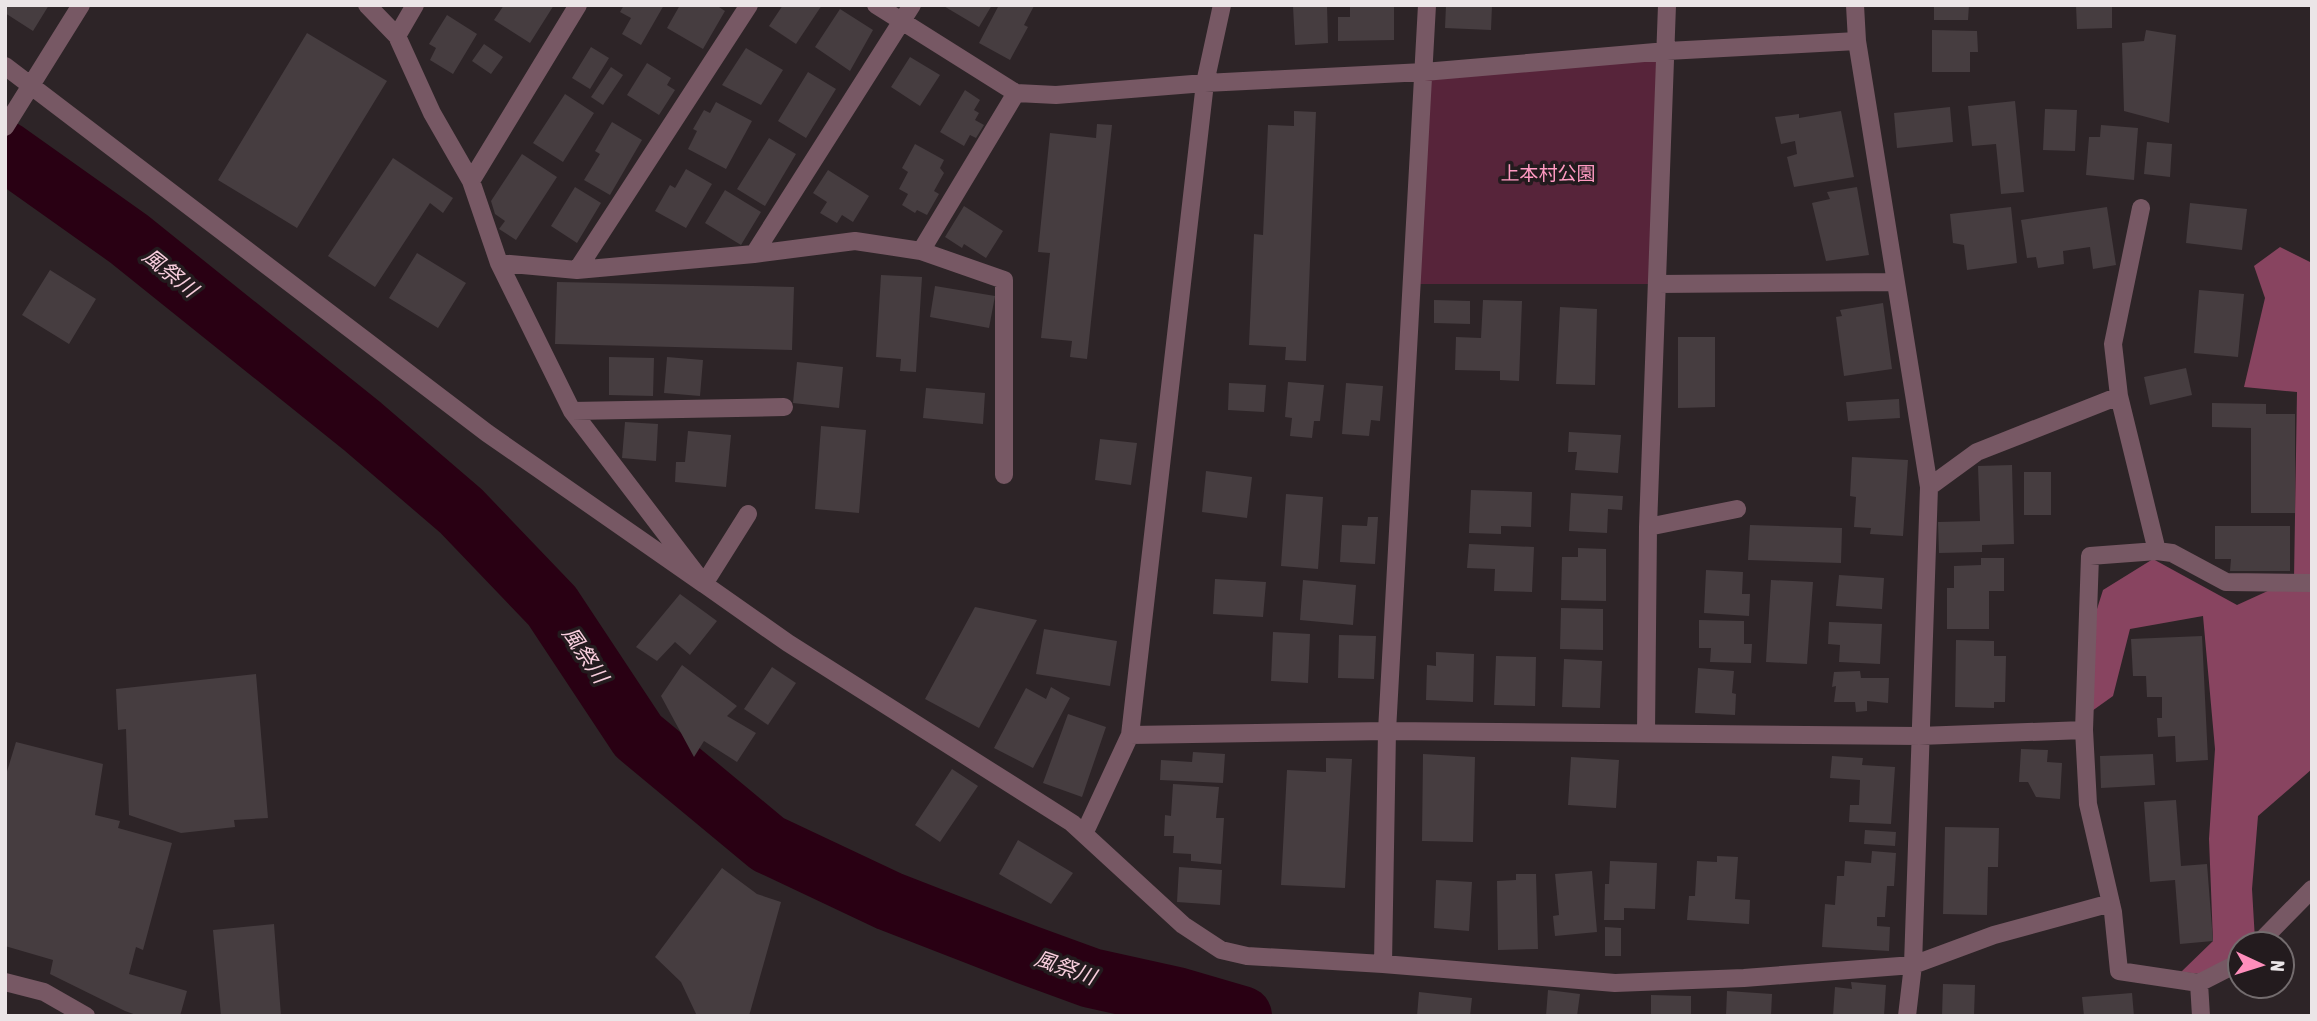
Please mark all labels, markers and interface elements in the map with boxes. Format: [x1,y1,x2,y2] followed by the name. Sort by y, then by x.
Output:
[1500,162,1596,184] park label: 上本村公園
[139,243,204,303] water label: 風祭川
[558,622,615,689] water label: 風祭川
[2226,930,2296,1000] north arrow
[1032,945,1101,989] water label: 風祭川
[2267,960,2289,973] text: N

